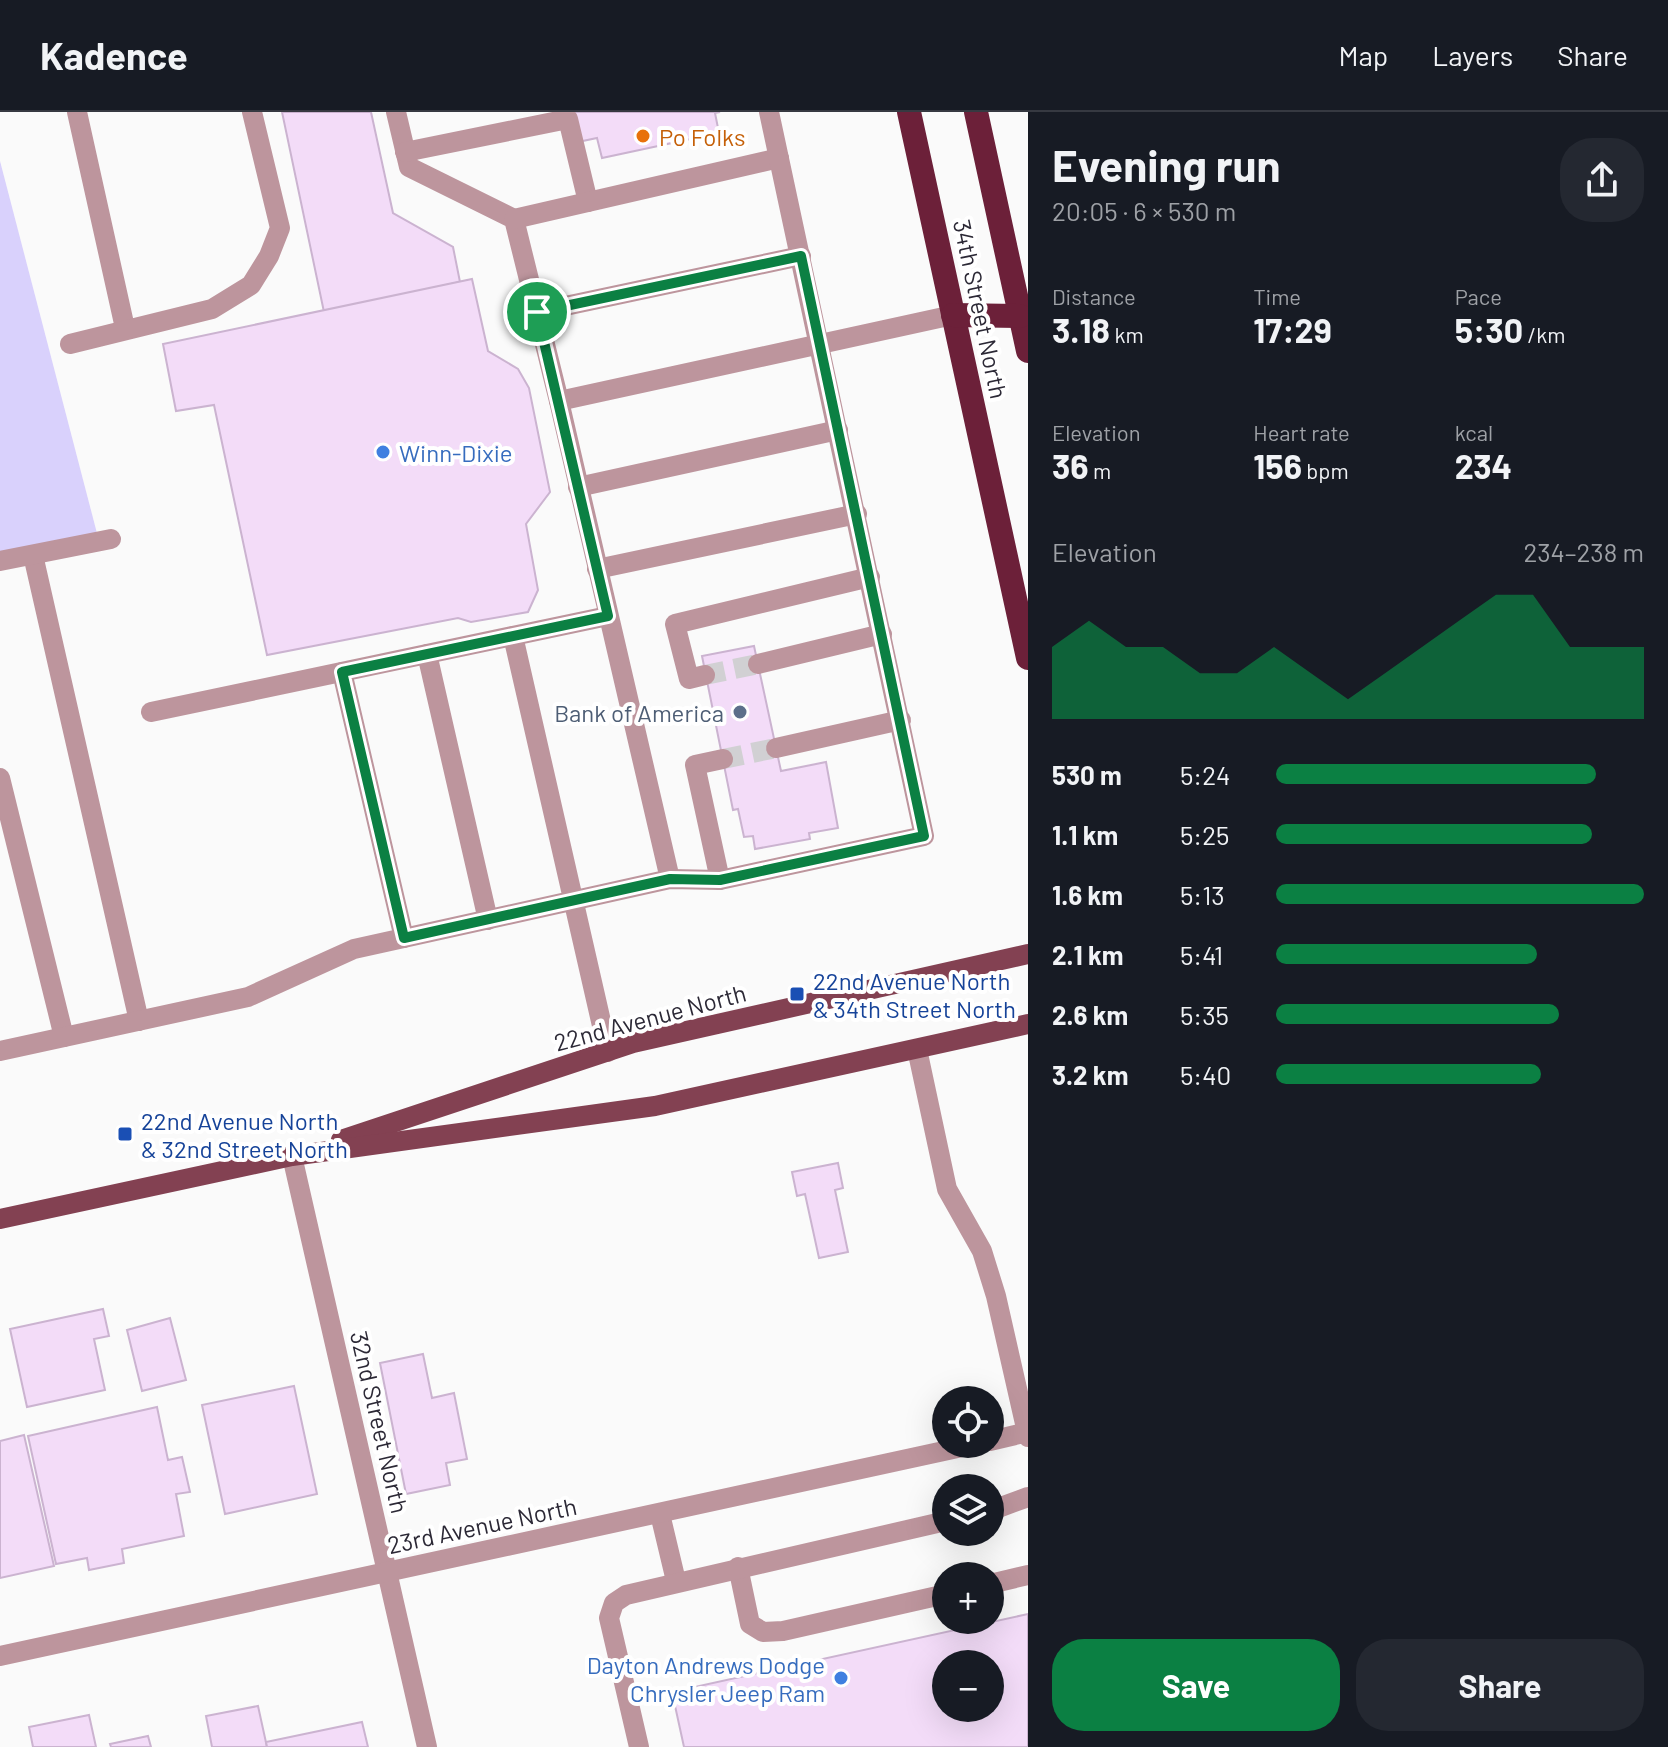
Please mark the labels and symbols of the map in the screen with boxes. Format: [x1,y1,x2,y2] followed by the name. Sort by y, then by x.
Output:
[659,122,745,151] place label: Po Folks
[634,127,652,145] marker: Po Folks
[948,217,1014,401] street label: 34th Street North
[503,278,571,346] pin
[399,438,513,467] place label: Winn-Dixie
[374,443,392,461] marker: Winn-Dixie
[554,698,724,727] place label: Bank of America
[731,703,749,721] marker: Bank of America
[813,966,1016,1023] place label: 22nd Avenue North & 34th Street North
[551,977,749,1057] street label: 22nd Avenue North
[788,985,806,1003] marker: 22nd Avenue North & 34th Street North
[141,1106,348,1163] place label: 22nd Avenue North & 32nd Street North
[116,1125,134,1143] marker: 22nd Avenue North & 32nd Street North
[345,1328,415,1516] street label: 32nd Street North
[385,1491,579,1559] street label: 23rd Avenue North
[587,1650,825,1707] place label: Dayton Andrews Dodge Chrysler Jeep Ram
[832,1669,850,1687] marker: Dayton Andrews Dodge Chrysler Jeep Ram

